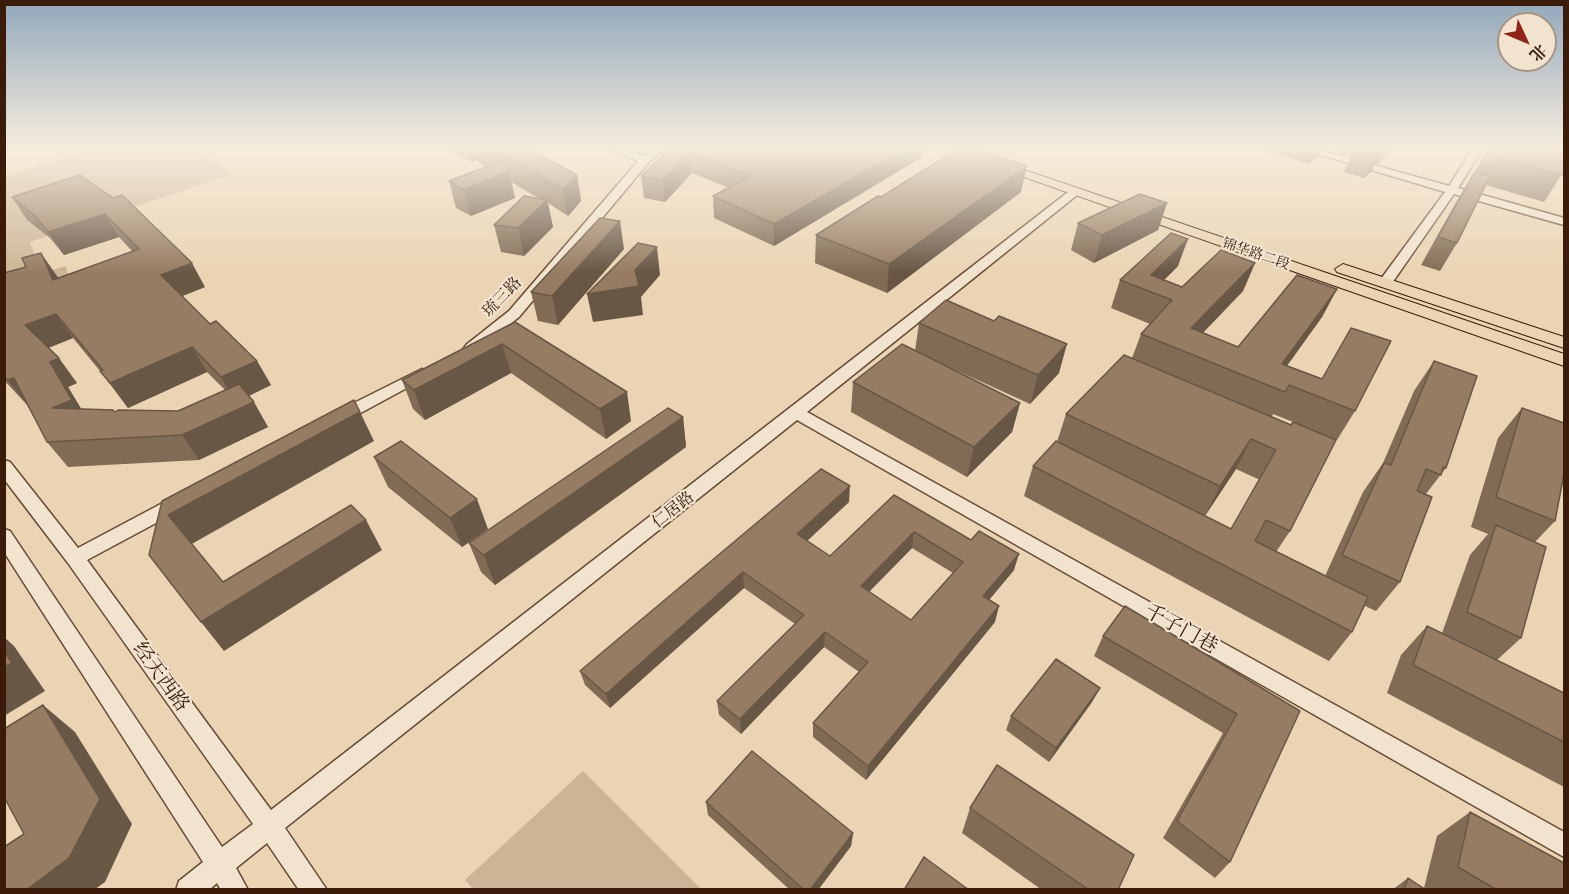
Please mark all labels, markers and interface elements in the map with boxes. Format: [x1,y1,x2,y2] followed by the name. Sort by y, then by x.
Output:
[1497,12,1557,72] north arrow
[1526,40,1551,66] text: 北
[1220,235,1292,273] street label: 锦华路二段
[478,273,526,321] street label: 琉三路
[648,488,698,532] street label: 仁居路
[1140,599,1222,659] street label: 千子门巷
[128,638,194,716] street label: 经天西路

